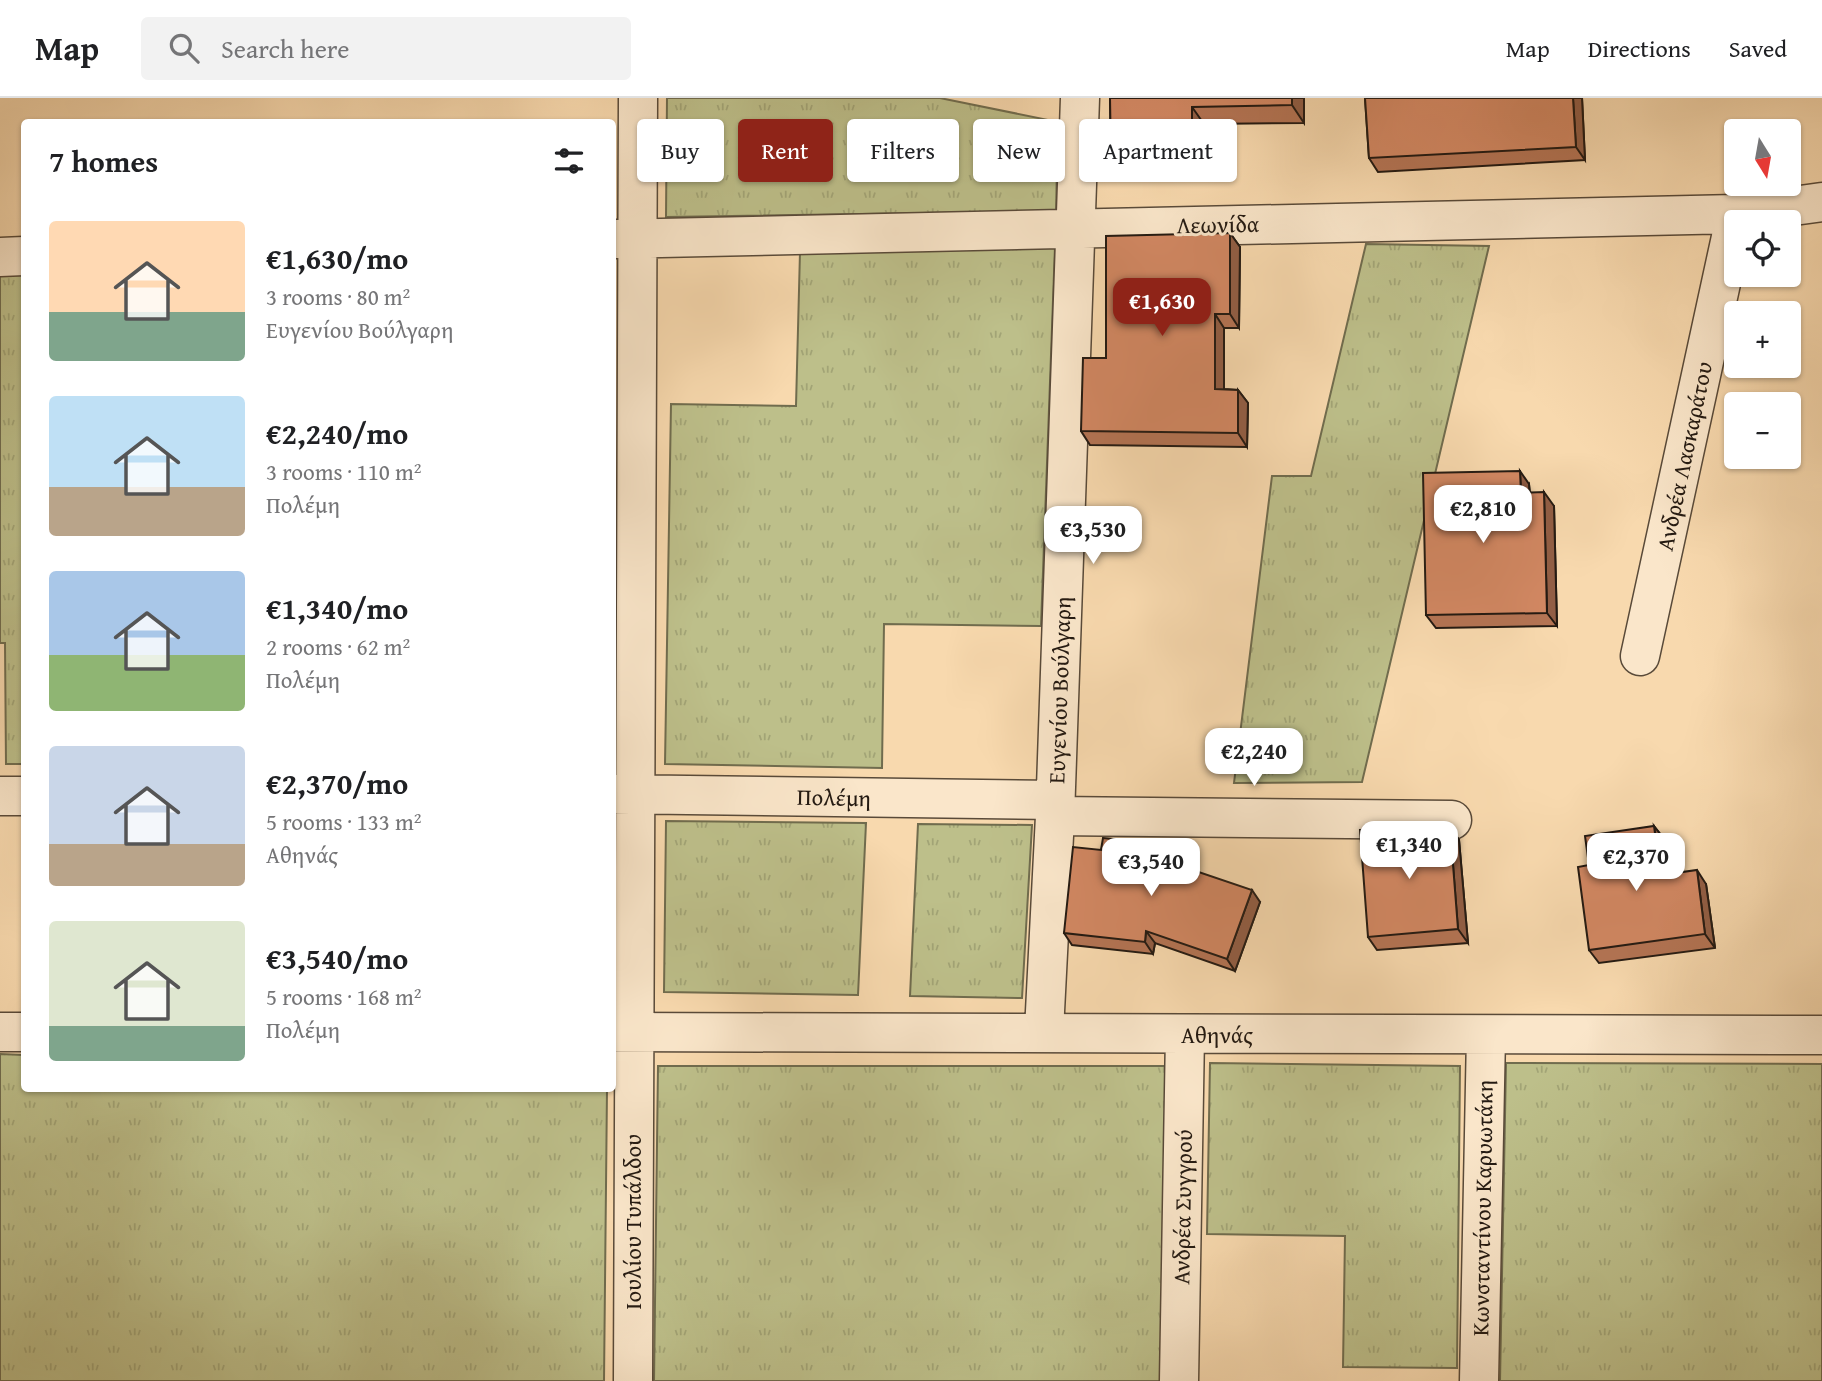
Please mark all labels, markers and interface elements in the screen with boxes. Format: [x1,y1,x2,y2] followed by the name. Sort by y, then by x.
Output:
[141,17,631,80] search box
[35,24,99,72] text: Map
[165,29,203,67] icon: search
[221,29,349,68] text: Search here
[1506,31,1550,66] text: Map
[1588,31,1691,66] text: Directions
[1729,31,1787,66] text: Saved
[637,119,724,182] chip: Buy
[738,119,833,182] chip: Rent
[847,119,959,182] chip: Filters
[973,119,1065,182] chip: New
[1079,119,1237,182] chip: Apartment
[1724,119,1801,196] north arrow
[1724,119,1801,469] map controls
[49,139,158,183] text: 7 homes
[550,142,588,180] icon: filters
[1176,207,1260,241] street label: Λεωνίδα
[1724,210,1801,287] button: locate
[266,236,408,280] text: €1,630/mo
[105,249,189,333] icon: home
[1105,278,1219,338] pin: €1,630
[266,280,410,313] text: 3 rooms · 80 m²
[1129,284,1195,317] text: €1,630
[1724,301,1801,378] button: +
[266,313,453,346] text: Ευγενίου Βούλγαρη
[1648,358,1720,554] street label: Ανδρέα Λασκαράτου
[1724,392,1801,469] button: −
[266,411,408,455] text: €2,240/mo
[105,424,189,508] icon: home
[266,455,421,488] text: 3 rooms · 110 m²
[1426,486,1540,545] pin: €2,810
[266,488,340,521] text: Πολέμη
[1450,491,1516,524] text: €2,810
[1036,506,1150,566] pin: €3,530
[1060,512,1126,545] text: €3,530
[266,586,408,630] text: €1,340/mo
[1039,596,1079,784] street label: Ευγενίου Βούλγαρη
[105,599,189,683] icon: home
[266,630,410,663] text: 2 rooms · 62 m²
[266,663,340,696] text: Πολέμη
[1197,728,1311,788] pin: €2,240
[1221,734,1287,767] text: €2,240
[266,761,408,805] text: €2,370/mo
[105,774,189,858] icon: home
[797,780,871,814] street label: Πολέμη
[266,805,421,838] text: 5 rooms · 133 m²
[1352,822,1466,881] pin: €1,340
[1376,827,1442,860] text: €1,340
[1579,834,1693,893] pin: €2,370
[266,838,338,871] text: Αθηνάς
[1094,838,1208,898] pin: €3,540
[1603,839,1669,872] text: €2,370
[1118,844,1184,877] text: €3,540
[266,936,408,980] text: €3,540/mo
[105,949,189,1033] icon: home
[266,980,421,1013] text: 5 rooms · 168 m²
[266,1013,340,1046] text: Πολέμη
[1181,1018,1253,1051] street label: Αθηνάς
[1463,1080,1501,1336] street label: Κωνσταντίνου Καρυωτάκη
[1164,1129,1200,1285] street label: Ανδρέα Συγγρού
[616,1134,649,1310] street label: Ιουλίου Τυπάλδου

